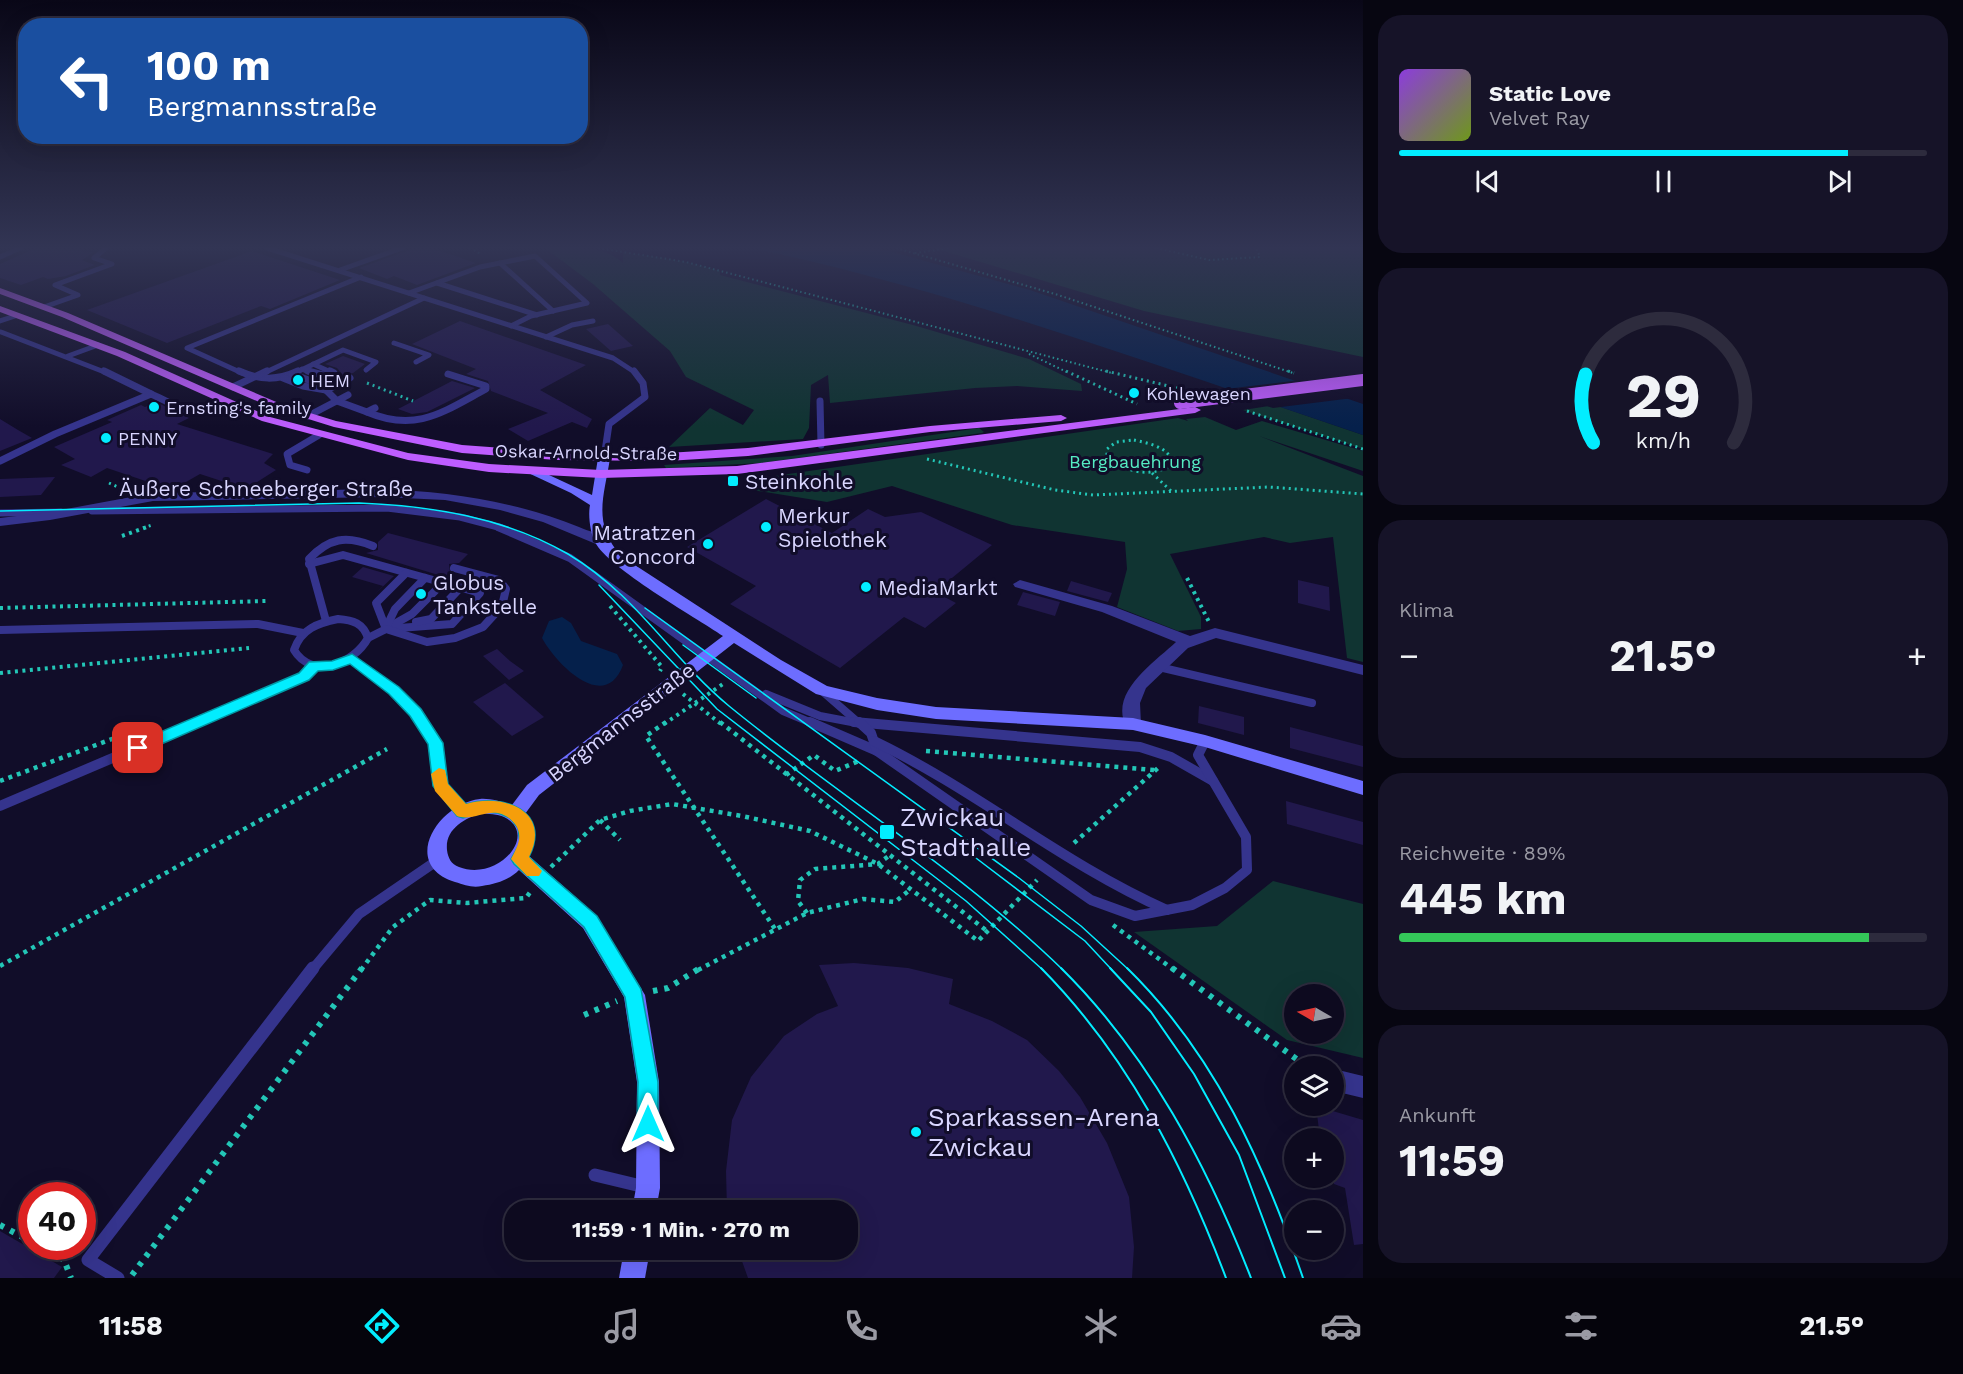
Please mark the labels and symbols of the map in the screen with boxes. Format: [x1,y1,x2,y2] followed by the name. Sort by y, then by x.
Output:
[310,370,350,391] place label: HEM
[291,373,305,387] marker: HEM
[1146,383,1251,404] place label: Kohlewagen
[1127,386,1141,400] marker: Kohlewagen
[166,397,312,418] place label: Ernsting's family
[147,400,161,414] marker: Ernsting's family
[118,428,178,449] place label: PENNY
[99,431,113,445] marker: PENNY
[495,440,677,464] street label: Oskar-Arnold-Straße
[1069,451,1201,472] park label: Bergbauehrung
[745,469,854,494] place label: Steinkohle
[726,474,740,488] marker: Steinkohle
[119,476,413,501] street label: Äußere Schneeberger Straße
[778,503,887,552] place label: Merkur Spielothek
[593,520,696,569] place label: Matratzen Concord
[759,520,773,534] marker: Merkur Spielothek
[701,537,715,551] marker: Matratzen Concord
[433,570,537,619] place label: Globus Tankstelle
[878,575,998,600] place label: MediaMarkt
[859,580,873,594] marker: MediaMarkt
[414,587,428,601] marker: Globus Tankstelle
[543,657,699,787] street label: Bergmannsstraße
[112,722,163,773] pin
[900,802,1031,862] place label: Zwickau Stadthalle
[878,823,896,841] marker: Zwickau Stadthalle
[1284,984,1344,1044] north arrow
[616,1092,680,1156] position arrow
[928,1102,1160,1162] place label: Sparkassen-Arena Zwickau
[909,1125,923,1139] marker: Sparkassen-Arena Zwickau
[18,1182,96,1260] speed limit sign: 40

